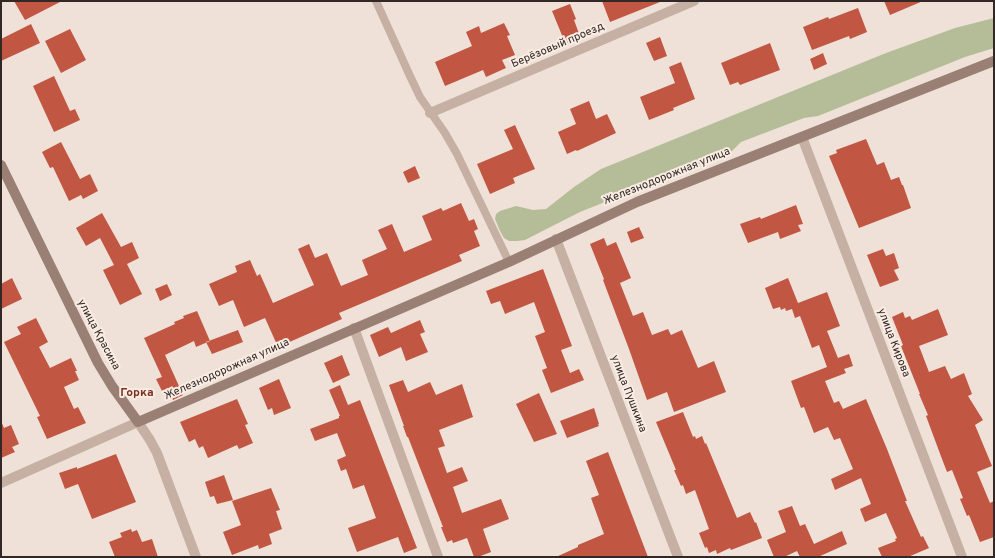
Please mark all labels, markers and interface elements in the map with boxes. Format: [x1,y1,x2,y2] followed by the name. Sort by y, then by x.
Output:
[509,20,607,72] street label: Берёзовый проезд
[602,145,732,209] street label: Железнодорожная улица
[74,297,122,373] street label: улица Красина
[874,307,912,379] street label: улица Кирова
[162,336,292,404] street label: Железнодорожная улица
[607,353,649,435] street label: улица Пушкина
[120,387,154,401] district label: Горка

